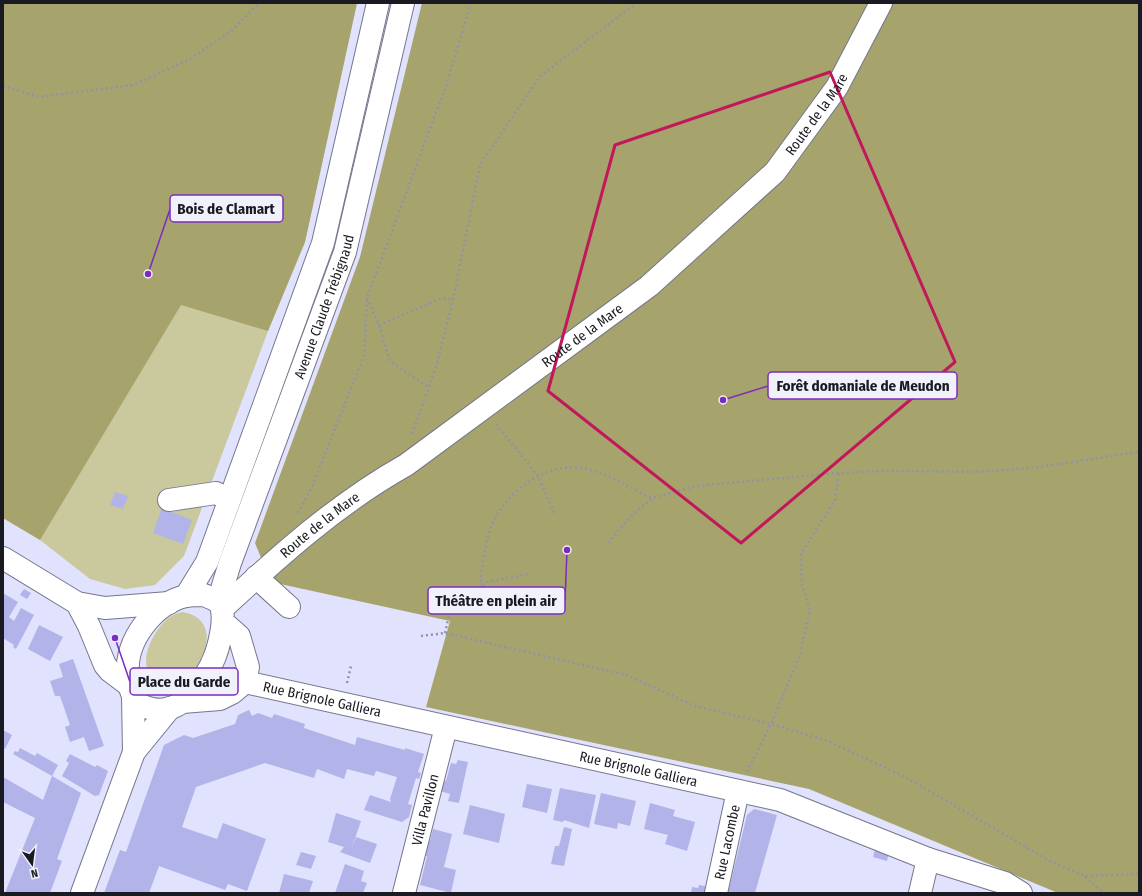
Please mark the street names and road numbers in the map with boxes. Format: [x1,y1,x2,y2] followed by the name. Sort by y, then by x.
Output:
[782,71,852,159] street label: Route de la Mare
[291,233,358,381] street label: Avenue Claude Trébignaud
[539,300,626,371] street label: Route de la Mare
[277,489,363,562] street label: Route de la Mare
[261,678,383,721] street label: Rue Brignole Galliera
[578,748,699,791] street label: Rue Brignole Galliera
[408,772,443,847] street label: Villa Pavillon
[711,803,744,881] street label: Rue Lacombe

